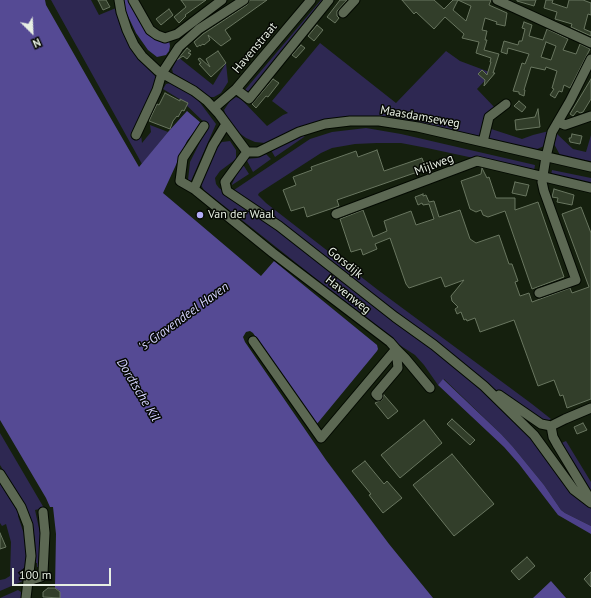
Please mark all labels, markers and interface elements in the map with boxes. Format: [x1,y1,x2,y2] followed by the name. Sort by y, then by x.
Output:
[12,12,52,52] north arrow
[230,20,280,76] street label: Havenstraat
[31,35,43,51] text: N
[379,103,461,131] street label: Maasdamseweg
[413,151,455,179] street label: Mijlweg
[208,208,275,222] place label: Van der Waal
[195,210,205,220] marker: Van der Waal
[324,244,366,282] street label: Gorsdijk
[323,273,373,317] street label: Havenweg
[136,279,232,355] water label: 's-Gravendeel Haven
[113,356,163,424] water label: Dordtsche Kil
[14,560,113,586] scale bar
[19,567,52,582] text: 100 m

